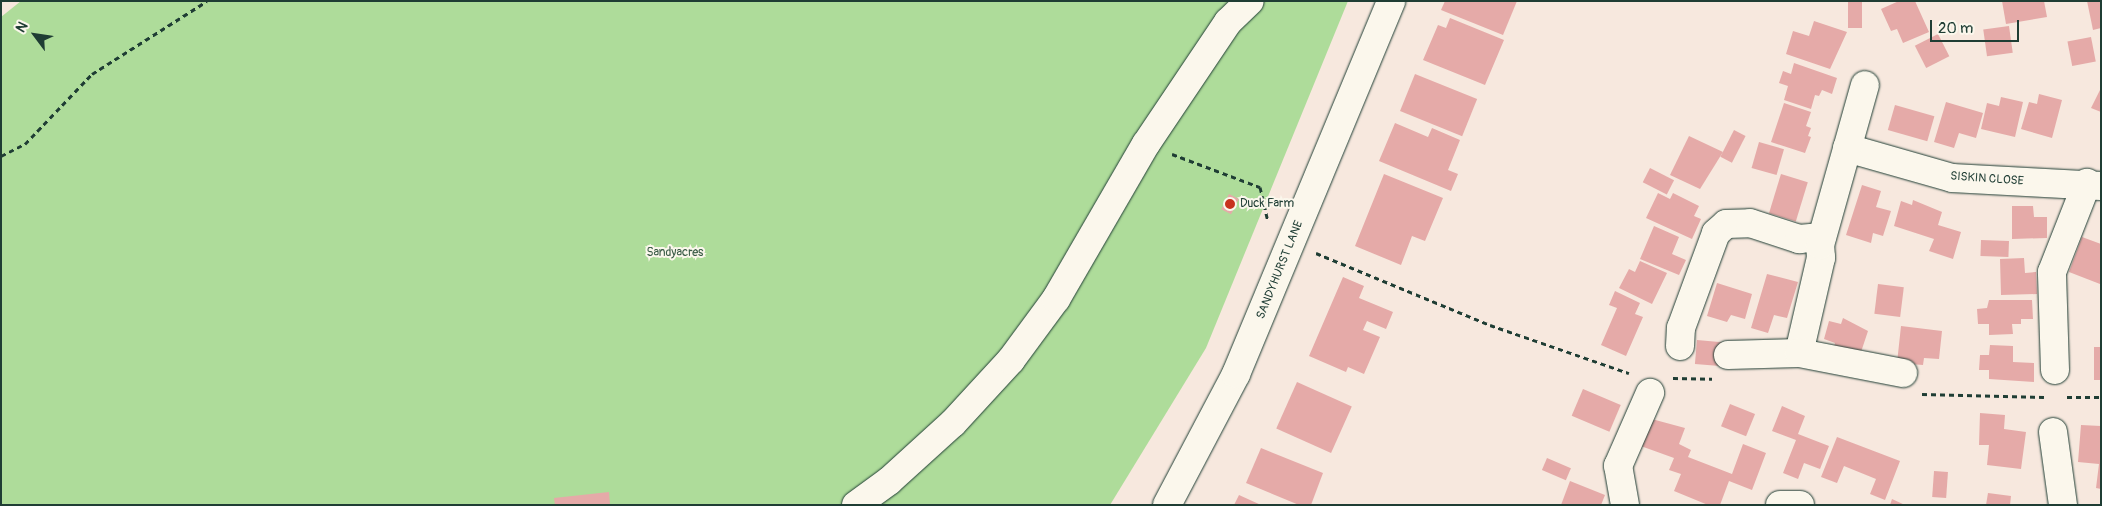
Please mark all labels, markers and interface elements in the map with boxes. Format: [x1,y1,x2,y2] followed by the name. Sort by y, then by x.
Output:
[10,10,60,60] north arrow
[1932,10,2021,42] scale bar
[12,19,31,35] text: N
[1938,19,1973,38] text: 20 m
[1950,169,2024,189] street label: SISKIN CLOSE
[1240,197,1294,211] place label: Duck Farm
[1224,198,1236,210] marker: Duck Farm
[1254,219,1306,321] street label: SANDYHURST LANE
[647,246,703,260] park label: Sandyacres

